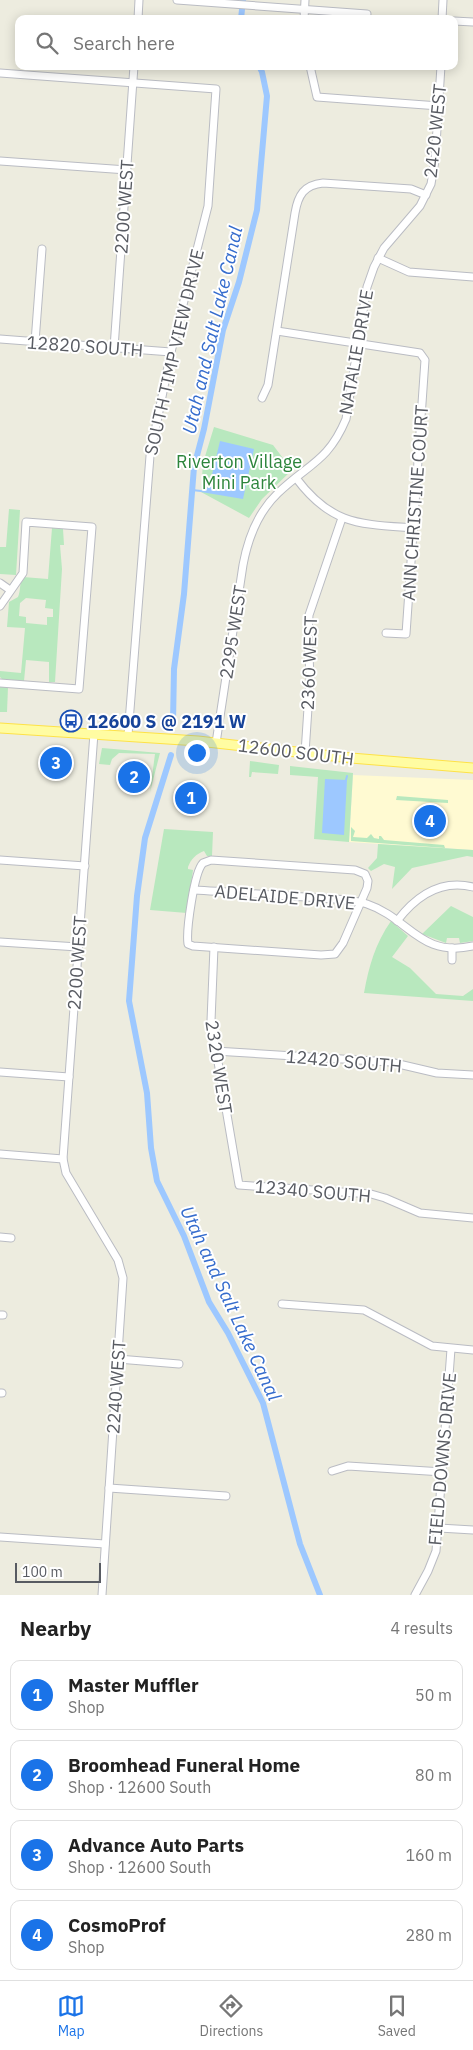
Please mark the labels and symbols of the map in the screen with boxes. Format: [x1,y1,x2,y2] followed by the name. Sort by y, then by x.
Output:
[419,83,451,179] street label: 2420 WEST
[109,159,139,255] street label: 2200 WEST
[176,224,248,436] water label: Utah and Salt Lake Canal
[139,247,209,457] street label: SOUTH TIMP VIEW DRIVE
[334,287,378,417] street label: NATALIE DRIVE
[26,330,144,362] street label: 12820 SOUTH
[397,404,433,602] street label: ANN CHRISTINE COURT
[176,450,302,494] park label: Riverton Village Mini Park
[214,584,252,680] street label: 2295 WEST
[296,615,322,711] street label: 2360 WEST
[59,709,83,733] bus stop icon: 12600 S @ 2191 W
[87,710,246,733] place label: 12600 S @ 2191 W
[237,733,355,771] street label: 12600 SOUTH
[184,740,210,766] your location
[40,744,72,782] pin: 3
[118,758,150,796] pin: 2
[175,779,207,817] pin: 1
[414,802,446,840] pin: 4
[214,879,356,915] street label: ADELAIDE DRIVE
[62,915,92,1011] street label: 2200 WEST
[200,1019,238,1115] street label: 2320 WEST
[285,1044,403,1078] street label: 12420 SOUTH
[254,1174,372,1208] street label: 12340 SOUTH
[175,1202,287,1404] water label: Utah and Salt Lake Canal
[101,1339,131,1435] street label: 2240 WEST
[423,1371,461,1547] street label: FIELD DOWNS DRIVE
[15,1560,101,1583] scale bar

